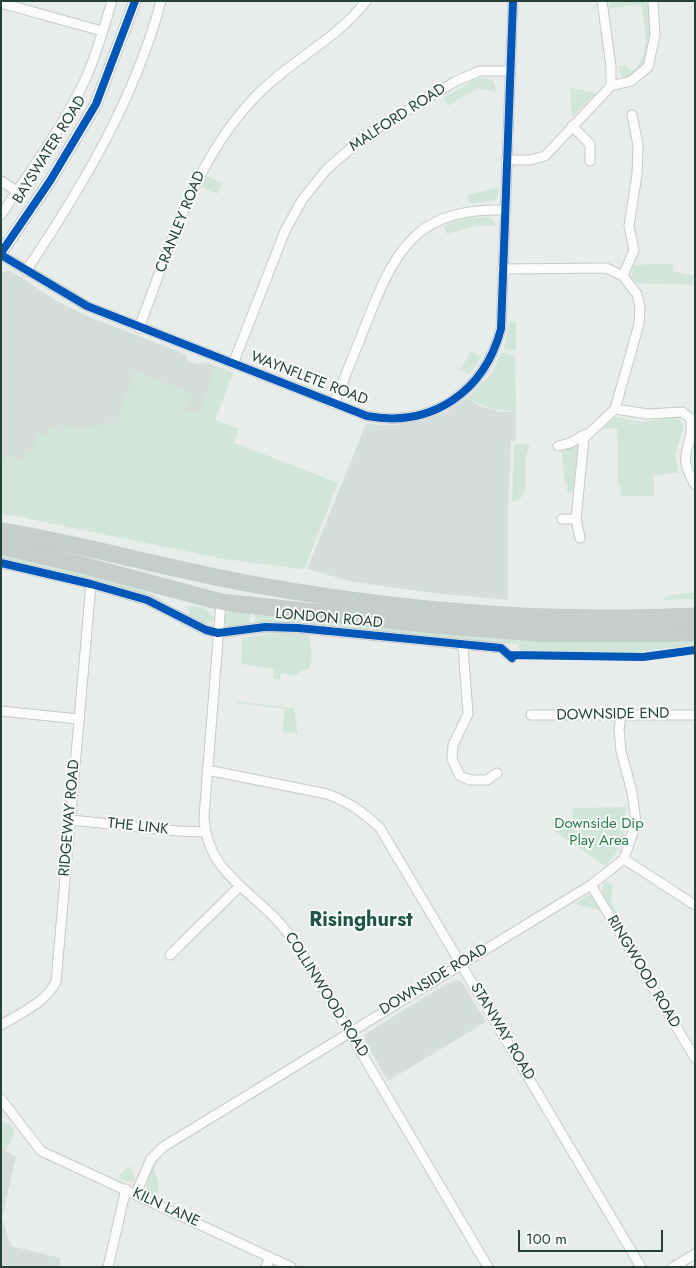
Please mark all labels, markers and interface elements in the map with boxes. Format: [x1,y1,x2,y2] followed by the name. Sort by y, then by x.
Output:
[346,80,450,156] street label: MALFORD ROAD
[10,93,90,207] street label: BAYSWATER ROAD
[152,169,210,275] street label: CRANLEY ROAD
[248,348,370,410] street label: WAYNFLETE ROAD
[274,605,384,633] street label: LONDON ROAD
[556,705,670,725] street label: DOWNSIDE END
[56,759,84,877] street label: RIDGEWAY ROAD
[107,815,169,839] street label: THE LINK
[554,815,644,850] park label: Downside Dip Play Area
[309,909,413,933] district label: Risinghurst
[602,913,684,1031] street label: RINGWOOD ROAD
[280,929,372,1061] street label: COLLINWOOD ROAD
[377,941,491,1019] street label: DOWNSIDE ROAD
[466,980,538,1084] street label: STANWAY ROAD
[130,1185,202,1231] street label: KILN LANE
[521,1220,666,1252] scale bar
[526,1228,567,1250] text: 100 m

